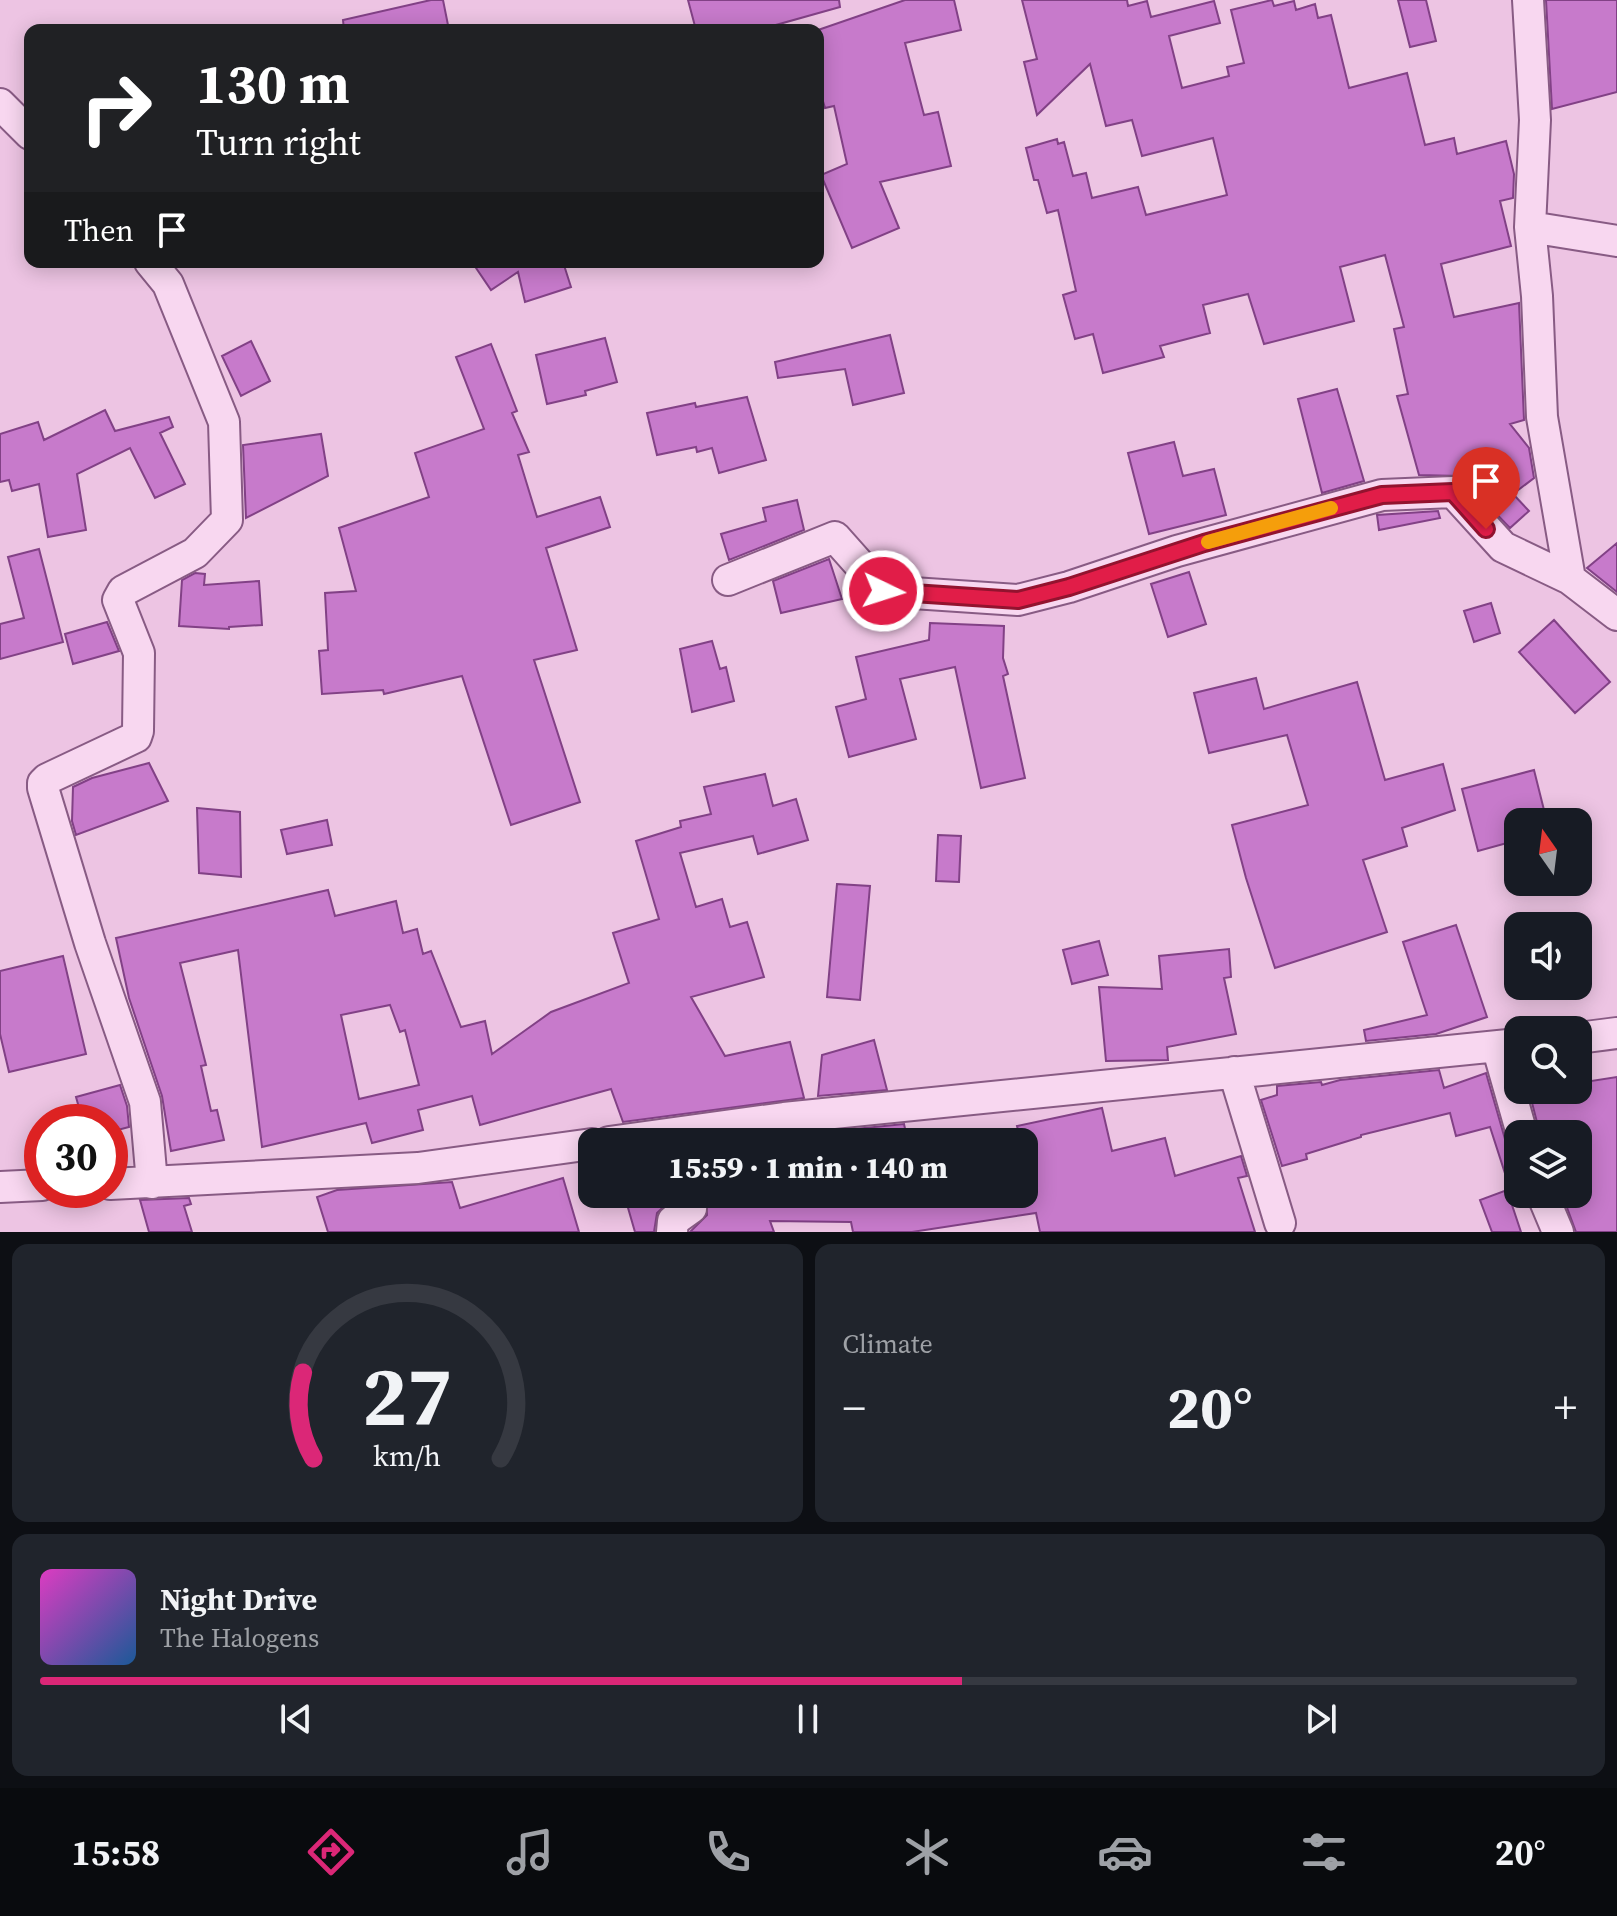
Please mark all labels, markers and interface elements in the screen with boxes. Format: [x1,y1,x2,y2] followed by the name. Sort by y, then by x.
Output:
[196,45,350,122] text: 130 m
[64,56,168,160] icon: right
[196,118,361,167] text: Turn right
[150,208,194,252] icon: arrive
[64,210,134,251] text: Then
[1452,447,1520,529] pin
[1464,459,1508,503] icon: arrive
[841,549,925,633] position arrow
[1504,808,1592,896] north arrow
[1504,808,1592,1208] map controls
[1504,912,1592,1000] button: sound
[1504,1016,1592,1104] button: search
[24,1104,128,1208] speed limit sign: 30
[1504,1120,1592,1208] button: layers
[668,1147,948,1188] text: 15:59 · 1 min · 140 m
[843,1326,933,1362] text: Climate
[362,1339,452,1453] text: 27
[1167,1366,1253,1448] text: 20°
[843,1377,866,1438] text: −
[1554,1377,1577,1438] text: +
[373,1436,441,1476] text: km/h
[160,1579,317,1620] text: Night Drive
[160,1620,319,1656] text: The Halogens
[274,1697,318,1741] icon: previous
[786,1697,830,1741] icon: pause
[1299,1697,1343,1741] icon: next
[303,1824,359,1880] icon: directions
[502,1824,558,1880] icon: music
[700,1824,756,1880] icon: phone
[899,1824,955,1880] icon: climate
[1097,1824,1153,1880] icon: car
[1296,1824,1352,1880] icon: filters
[71,1828,160,1877] text: 15:58
[1495,1828,1546,1877] text: 20°

